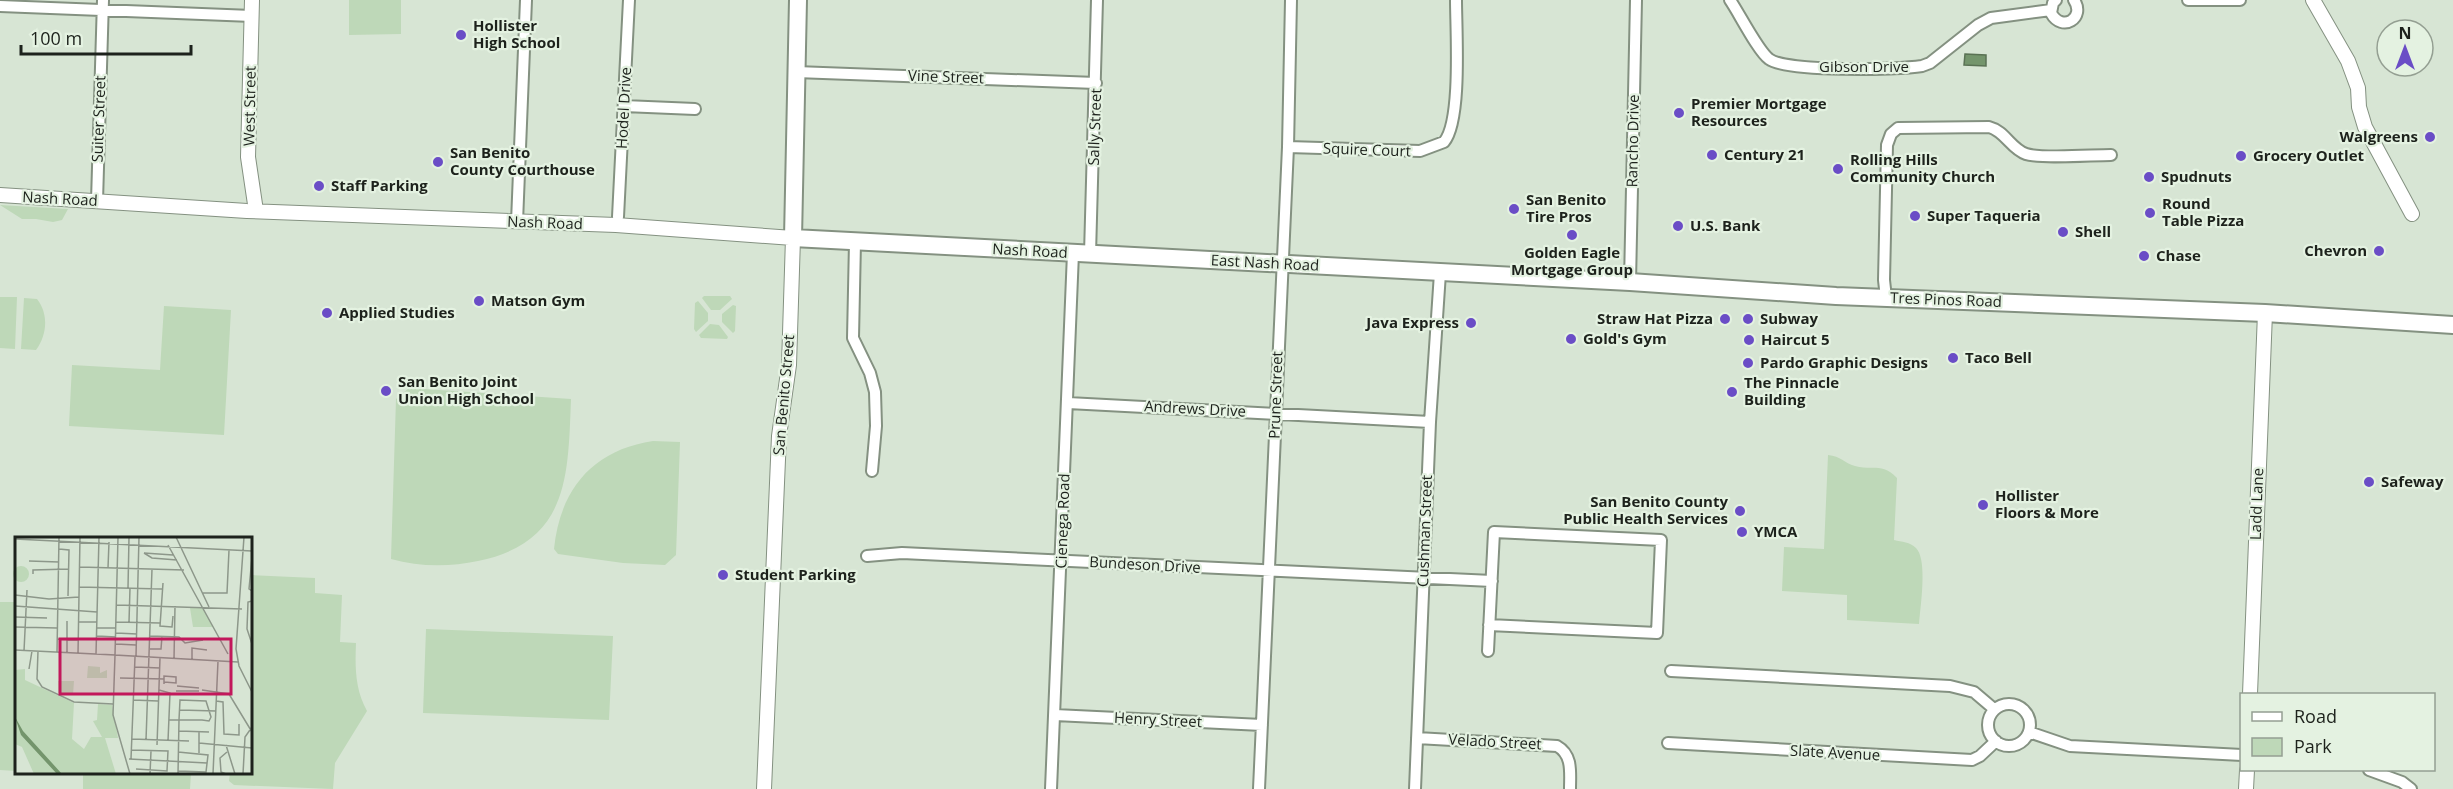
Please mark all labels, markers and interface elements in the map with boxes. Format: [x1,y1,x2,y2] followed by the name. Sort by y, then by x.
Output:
[473,15,560,52] place label: Hollister High School
[21,18,190,56] scale bar
[2375,18,2435,78] north arrow
[2398,22,2412,44] text: N
[30,26,82,50] text: 100 m
[454,28,468,42] marker: Hollister High School
[1819,56,1909,76] street label: Gibson Drive
[908,65,984,87] street label: Vine Street
[238,66,260,146] street label: West Street
[611,66,635,149] street label: Hodel Drive
[86,75,110,163] street label: Suiter Street
[1083,88,1105,166] street label: Sally Street
[1691,93,1827,130] place label: Premier Mortgage Resources
[1621,94,1643,188] street label: Rancho Drive
[1672,106,1686,120] marker: Premier Mortgage Resources
[2340,126,2418,146] place label: Walgreens
[2423,130,2437,144] marker: Walgreens
[1323,137,1411,161] street label: Squire Court
[450,142,595,179] place label: San Benito County Courthouse
[1724,144,1805,164] place label: Century 21
[2253,145,2365,165] place label: Grocery Outlet
[1705,148,1719,162] marker: Century 21
[1850,149,1995,186] place label: Rolling Hills Community Church
[2234,149,2248,163] marker: Grocery Outlet
[431,155,445,169] marker: San Benito County Courthouse
[1831,162,1845,176] marker: Rolling Hills Community Church
[2161,166,2232,186] place label: Spudnuts
[2142,170,2156,184] marker: Spudnuts
[331,175,428,195] place label: Staff Parking
[312,179,326,193] marker: Staff Parking
[22,186,98,210] street label: Nash Road
[1526,189,1606,226] place label: San Benito Tire Pros
[2162,193,2244,230] place label: Round Table Pizza
[1507,202,1521,216] marker: San Benito Tire Pros
[1927,205,2041,225] place label: Super Taqueria
[2143,206,2157,220] marker: Round Table Pizza
[1908,209,1922,223] marker: Super Taqueria
[507,211,583,233] street label: Nash Road
[1690,215,1761,235] place label: U.S. Bank
[1671,219,1685,233] marker: U.S. Bank
[2075,221,2111,241] place label: Shell
[2056,225,2070,239] marker: Shell
[1565,228,1579,242] marker: Golden Eagle Mortgage Group
[992,238,1068,262] street label: Nash Road
[2304,240,2367,260] place label: Chevron
[1511,242,1633,279] place label: Golden Eagle Mortgage Group
[2372,244,2386,258] marker: Chevron
[2156,245,2201,265] place label: Chase
[1210,249,1320,275] street label: East Nash Road
[2137,249,2151,263] marker: Chase
[1890,287,2002,311] street label: Tres Pinos Road
[491,290,585,310] place label: Matson Gym
[472,294,486,308] marker: Matson Gym
[339,302,455,322] place label: Applied Studies
[320,306,334,320] marker: Applied Studies
[1597,308,1713,328] place label: Straw Hat Pizza
[1760,308,1819,328] place label: Subway
[1364,312,1459,332] place label: Java Express
[1718,312,1732,326] marker: Straw Hat Pizza
[1741,312,1755,326] marker: Subway
[1464,316,1478,330] marker: Java Express
[1583,328,1667,348] place label: Gold's Gym
[1761,329,1829,349] place label: Haircut 5
[1564,332,1578,346] marker: Gold's Gym
[1742,333,1756,347] marker: Haircut 5
[768,334,798,456] street label: San Benito Street
[1965,347,2032,367] place label: Taco Bell
[1263,351,1287,439] street label: Prune Street
[1946,351,1960,365] marker: Taco Bell
[1760,352,1928,372] place label: Pardo Graphic Designs
[1741,356,1755,370] marker: Pardo Graphic Designs
[398,371,534,408] place label: San Benito Joint Union High School
[1744,372,1839,409] place label: The Pinnacle Building
[379,384,393,398] marker: San Benito Joint Union High School
[1725,385,1739,399] marker: The Pinnacle Building
[1144,395,1246,421] street label: Andrews Drive
[2245,468,2267,540] street label: Ladd Lane
[2381,471,2444,491] place label: Safeway
[1050,473,1074,569] street label: Cienega Road
[1412,475,1436,587] street label: Cushman Street
[2362,475,2376,489] marker: Safeway
[1995,485,2099,522] place label: Hollister Floors & More
[1563,491,1728,528] place label: San Benito County Public Health Services
[1976,498,1990,512] marker: Hollister Floors & More
[1733,504,1747,518] marker: San Benito County Public Health Services
[1754,521,1798,541] place label: YMCA
[1735,525,1749,539] marker: YMCA
[15,537,252,774] inset map
[1089,551,1201,577] street label: Bundeson Drive
[735,564,856,584] place label: Student Parking
[716,568,730,582] marker: Student Parking
[2240,693,2435,771] legend
[2294,704,2337,728] text: Road
[1114,707,1203,731] street label: Henry Street
[1448,729,1542,753] street label: Velado Street
[2294,734,2332,758] text: Park
[1789,740,1881,764] street label: Slate Avenue

